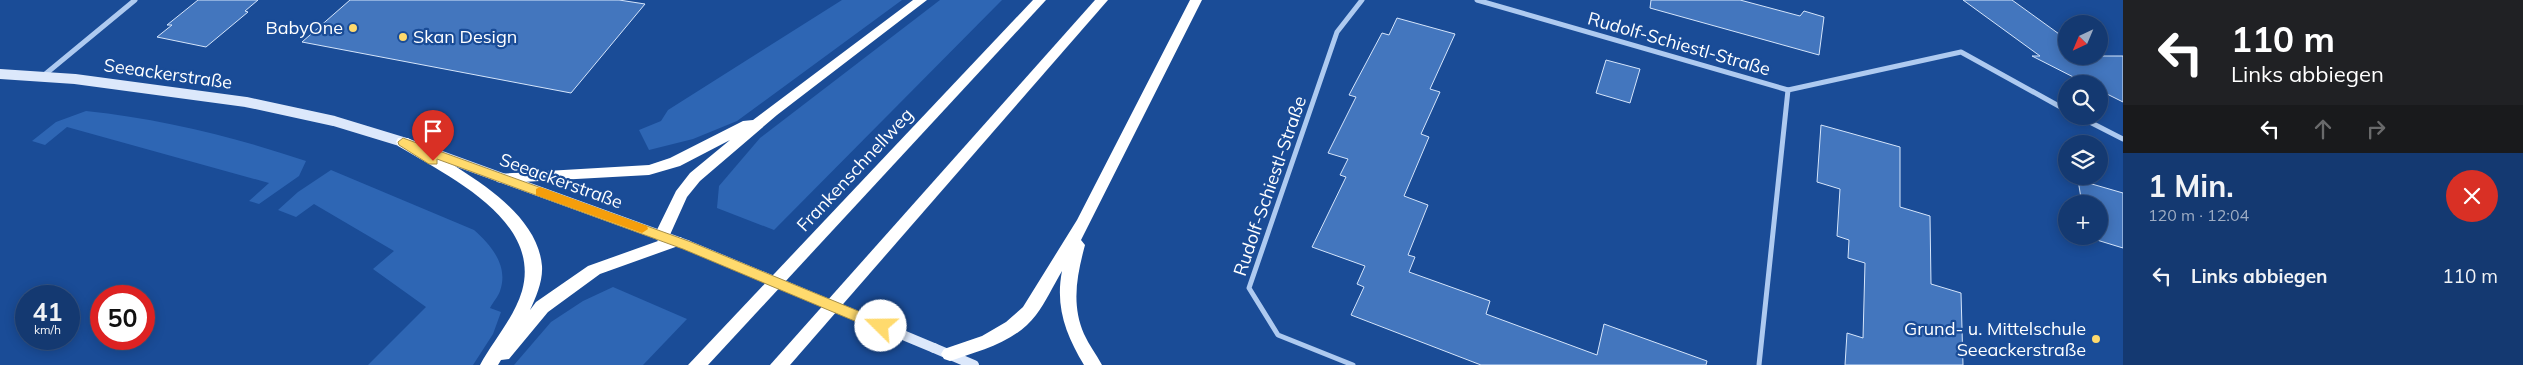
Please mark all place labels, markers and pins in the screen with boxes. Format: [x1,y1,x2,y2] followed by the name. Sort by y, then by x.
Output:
[265,16,343,39] place label: BabyOne
[347,22,359,34] marker: BabyOne
[413,25,517,48] place label: Skan Design
[397,31,409,43] marker: Skan Design
[412,110,454,161] pin
[1904,317,2086,361] place label: Grund- u. Mittelschule Seeackerstraße
[2090,333,2102,345] marker: Grund- u. Mittelschule Seeackerstraße

